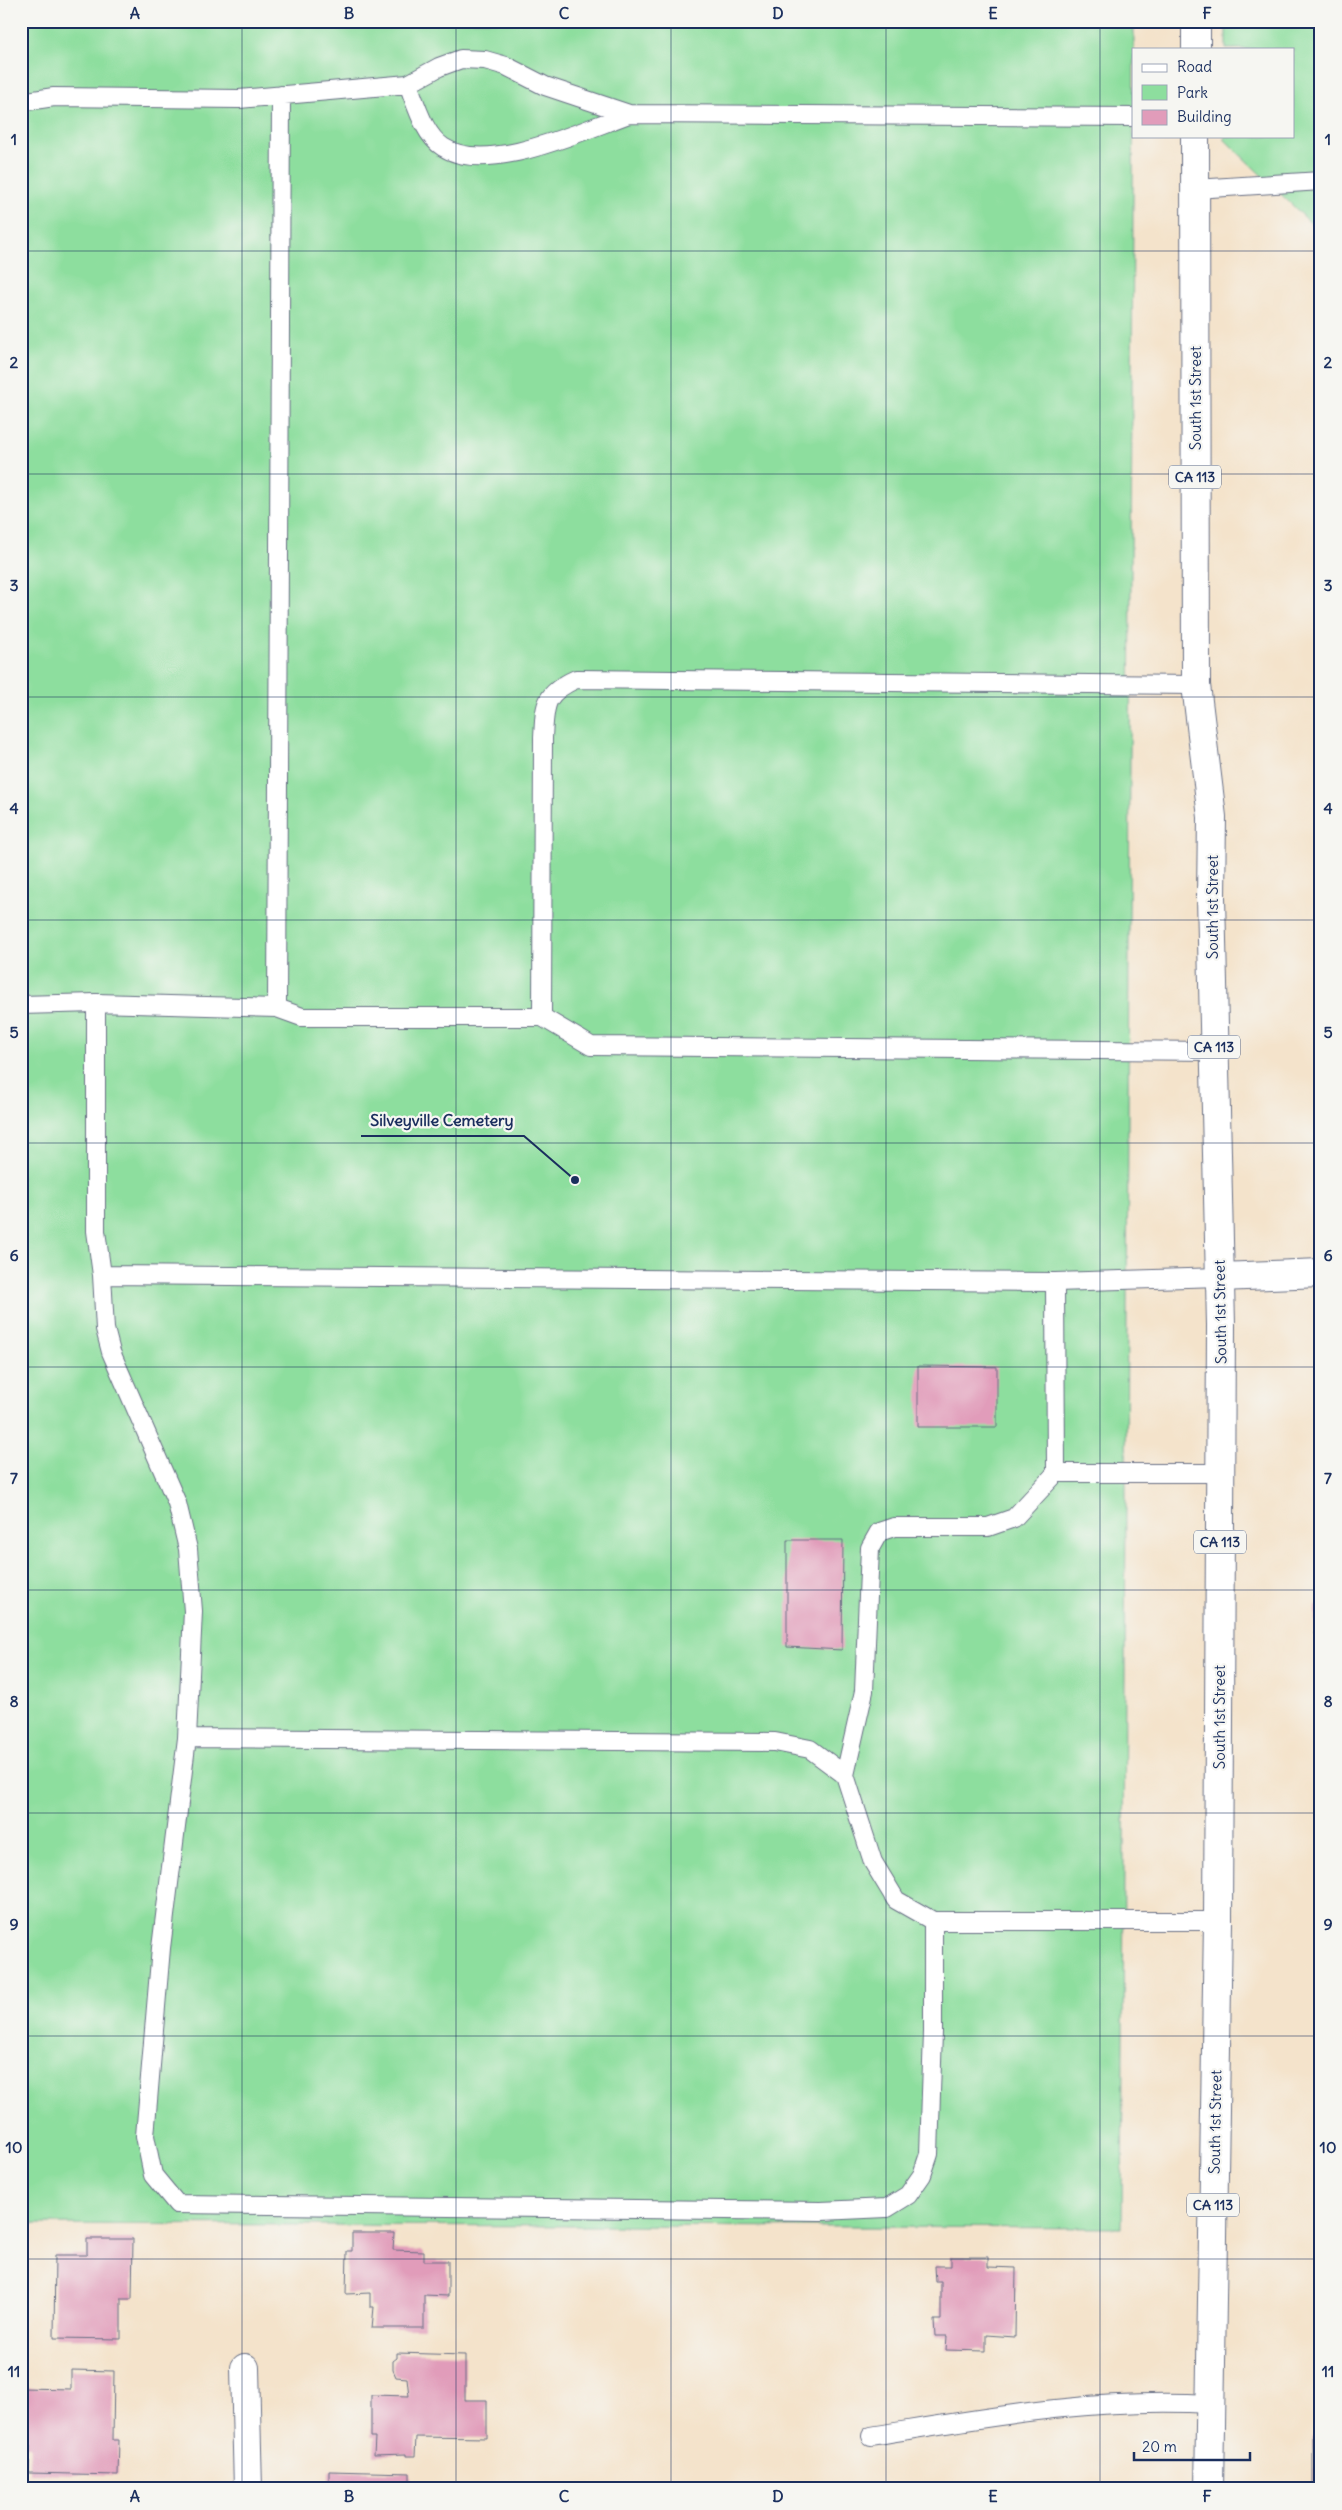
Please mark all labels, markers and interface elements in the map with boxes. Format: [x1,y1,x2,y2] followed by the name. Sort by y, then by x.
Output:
[130,3,140,23] text: A
[344,3,355,23] text: B
[559,3,570,23] text: C
[772,3,784,23] text: D
[988,3,998,23] text: E
[1202,3,1212,23] text: F
[1132,48,1294,138] legend
[1177,57,1212,76] text: Road
[1177,83,1208,102] text: Park
[1177,107,1232,126] text: Building
[11,129,17,149] text: 1
[1325,129,1331,149] text: 1
[1186,346,1205,450] street label: South 1st Street
[10,352,19,372] text: 2
[1324,352,1333,372] text: 2
[1169,466,1221,488] road number: CA 113
[9,575,19,595] text: 3
[1323,575,1333,595] text: 3
[9,798,19,818] text: 4
[1323,798,1333,818] text: 4
[1203,855,1222,959] street label: South 1st Street
[9,1022,19,1042] text: 5
[1323,1022,1333,1042] text: 5
[1188,1036,1240,1058] road number: CA 113
[361,1105,524,1136] callout: Silveyville Cemetery
[370,1110,514,1131] text: Silveyville Cemetery
[9,1245,19,1265] text: 6
[1323,1245,1333,1265] text: 6
[1210,1260,1230,1364] street label: South 1st Street
[10,1468,18,1488] text: 7
[1324,1468,1332,1488] text: 7
[1194,1530,1246,1554] road number: CA 113
[1210,1665,1229,1769] street label: South 1st Street
[9,1691,19,1711] text: 8
[1323,1691,1333,1711] text: 8
[9,1914,19,1934] text: 9
[1323,1914,1333,1934] text: 9
[1205,2070,1225,2174] street label: South 1st Street
[6,2137,22,2157] text: 10
[1320,2137,1336,2157] text: 10
[1187,2194,1239,2216] road number: CA 113
[8,2361,20,2381] text: 11
[1322,2361,1334,2381] text: 11
[1134,2430,1251,2462] scale bar
[1142,2437,1177,2456] text: 20 m
[130,2486,140,2506] text: A
[344,2486,355,2506] text: B
[559,2486,570,2506] text: C
[772,2486,784,2506] text: D
[988,2486,998,2506] text: E
[1202,2486,1212,2506] text: F

